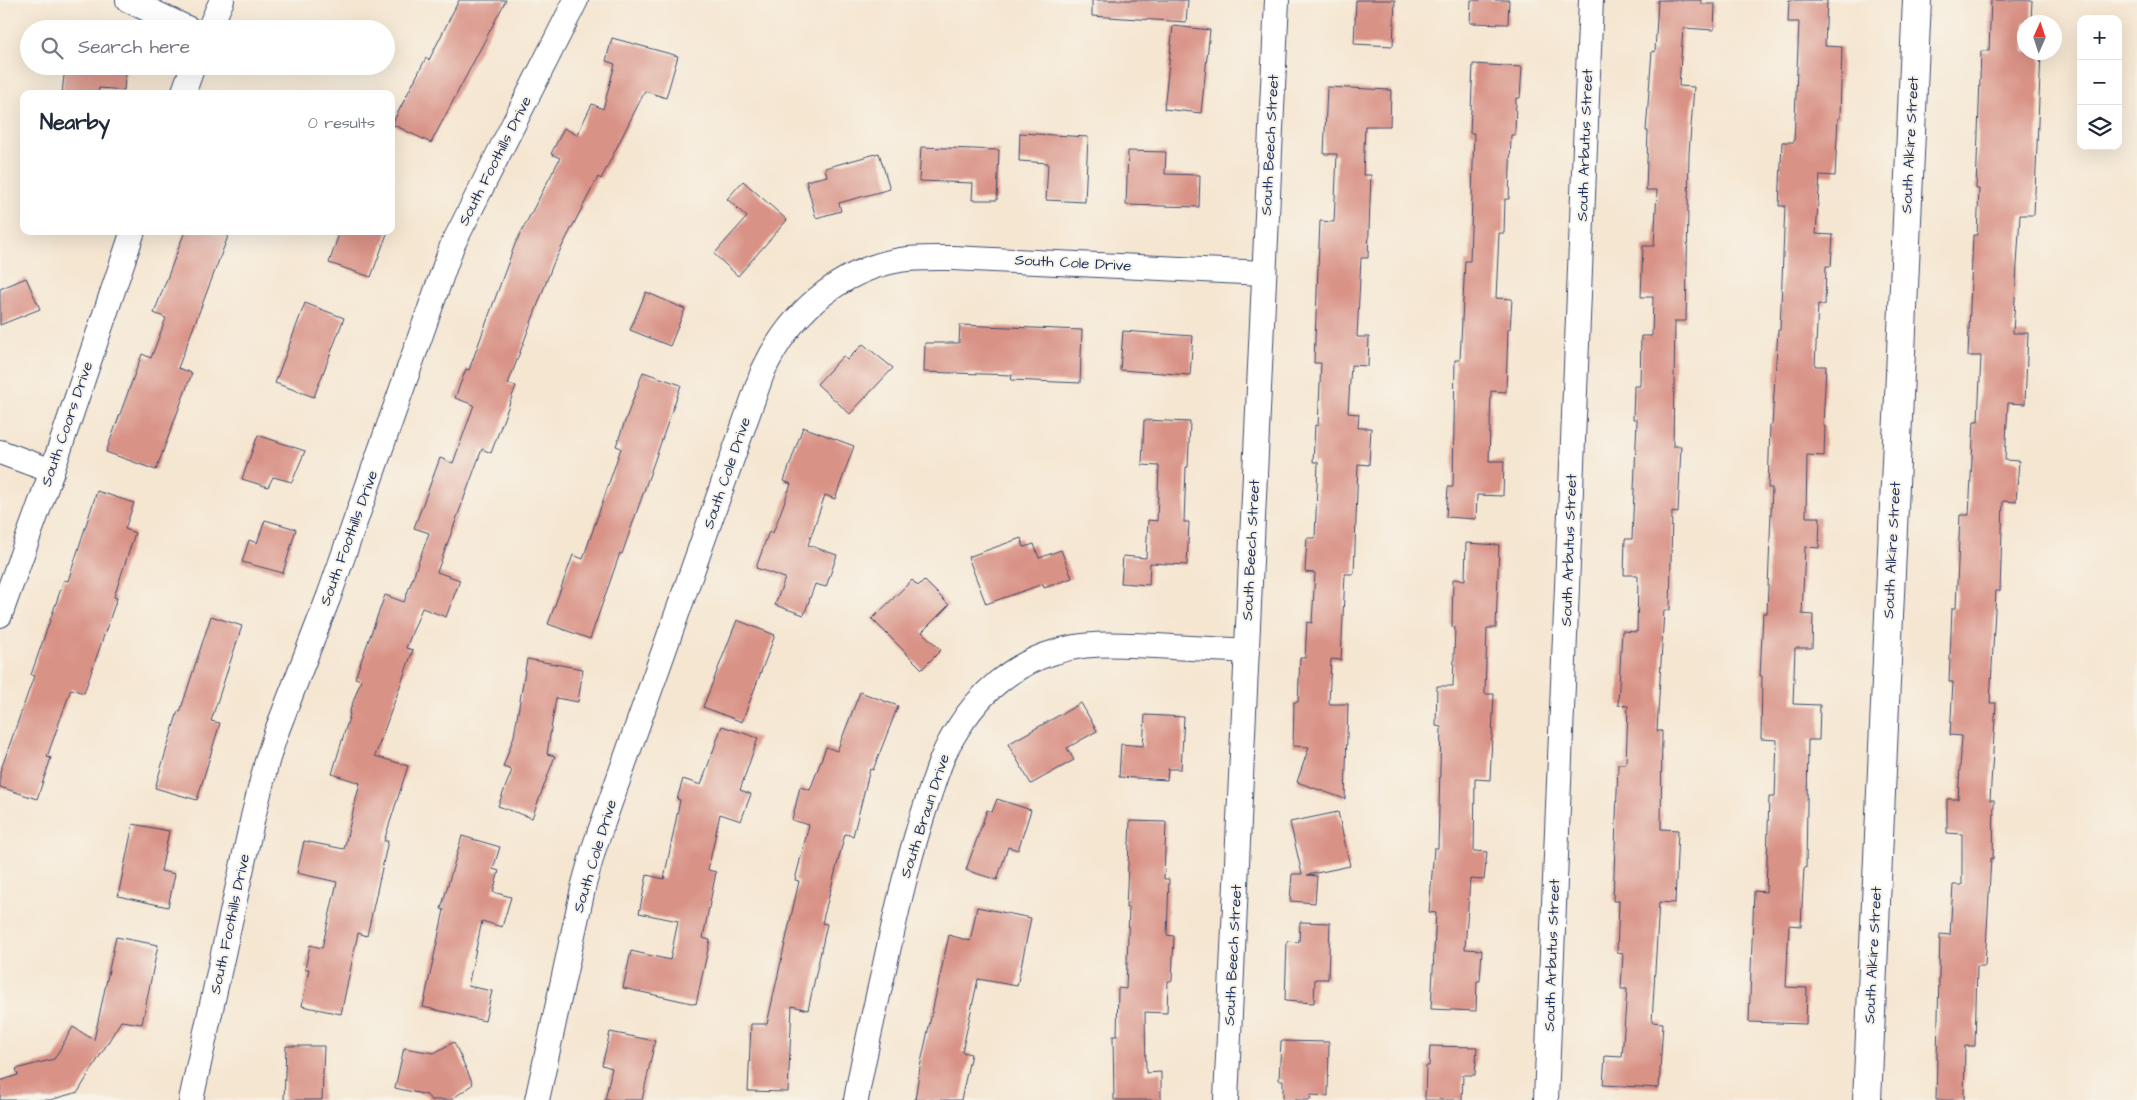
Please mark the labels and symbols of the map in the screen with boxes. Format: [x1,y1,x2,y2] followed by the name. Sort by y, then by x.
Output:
[2017,15,2062,60] north arrow
[1572,68,1598,222] street label: South Arbutus Street
[1256,74,1284,216] street label: South Beech Street
[1896,76,1924,214] street label: South Alkire Street
[453,93,537,229] street label: South Foothills Drive
[1014,249,1132,277] street label: South Cole Drive
[36,359,98,489] street label: South Coors Drive
[698,414,756,532] street label: South Cole Drive
[315,467,383,609] street label: South Foothills Drive
[1556,473,1582,627] street label: South Arbutus Street
[1237,479,1265,621] street label: South Beech Street
[1878,481,1906,619] street label: South Alkire Street
[895,751,955,881] street label: South Braun Drive
[568,797,622,915] street label: South Cole Drive
[205,852,255,996] street label: South Foothills Drive
[1539,878,1565,1032] street label: South Arbutus Street
[1219,884,1247,1026] street label: South Beech Street
[1859,886,1887,1024] street label: South Alkire Street

